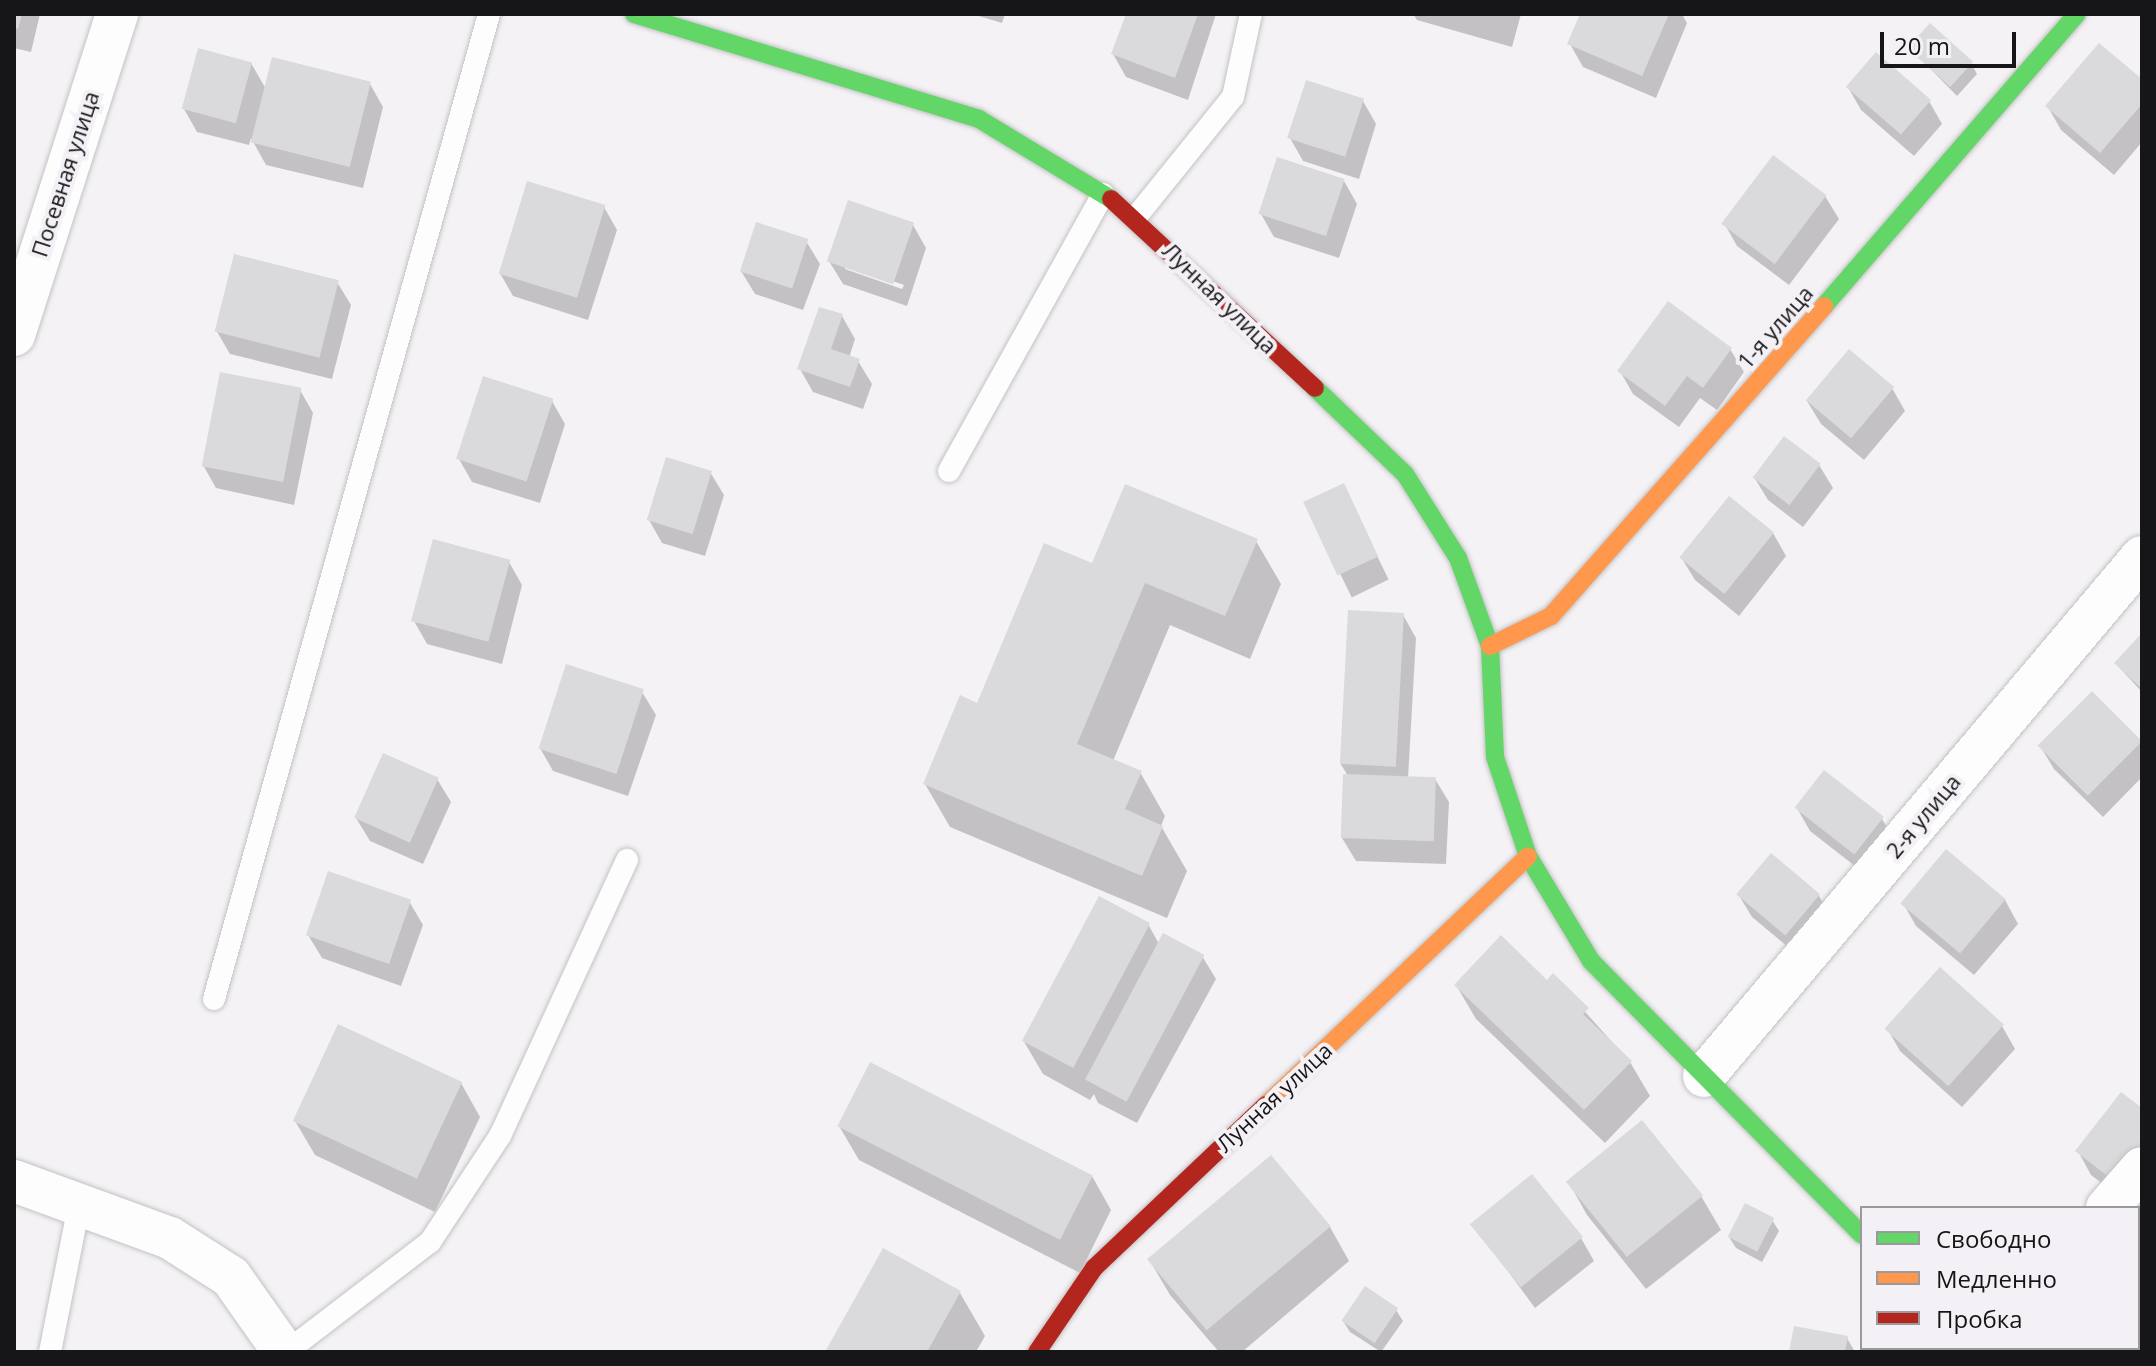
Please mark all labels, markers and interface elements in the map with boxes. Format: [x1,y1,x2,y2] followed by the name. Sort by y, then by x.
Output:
[1884,16,2020,66] scale bar
[1894,29,1950,62] text: 20 m
[26,88,104,260] street label: Посевная улица
[1158,237,1282,359] street label: Лунная улица
[1732,280,1818,374] street label: 1-я улица
[1880,769,1966,863] street label: 2-я улица
[1211,1037,1337,1157] street label: Лунная улица
[1860,1206,2140,1350] legend
[1936,1222,2051,1255] text: Свободно
[1936,1262,2057,1295] text: Медленно
[1936,1302,2023,1335] text: Пробка

